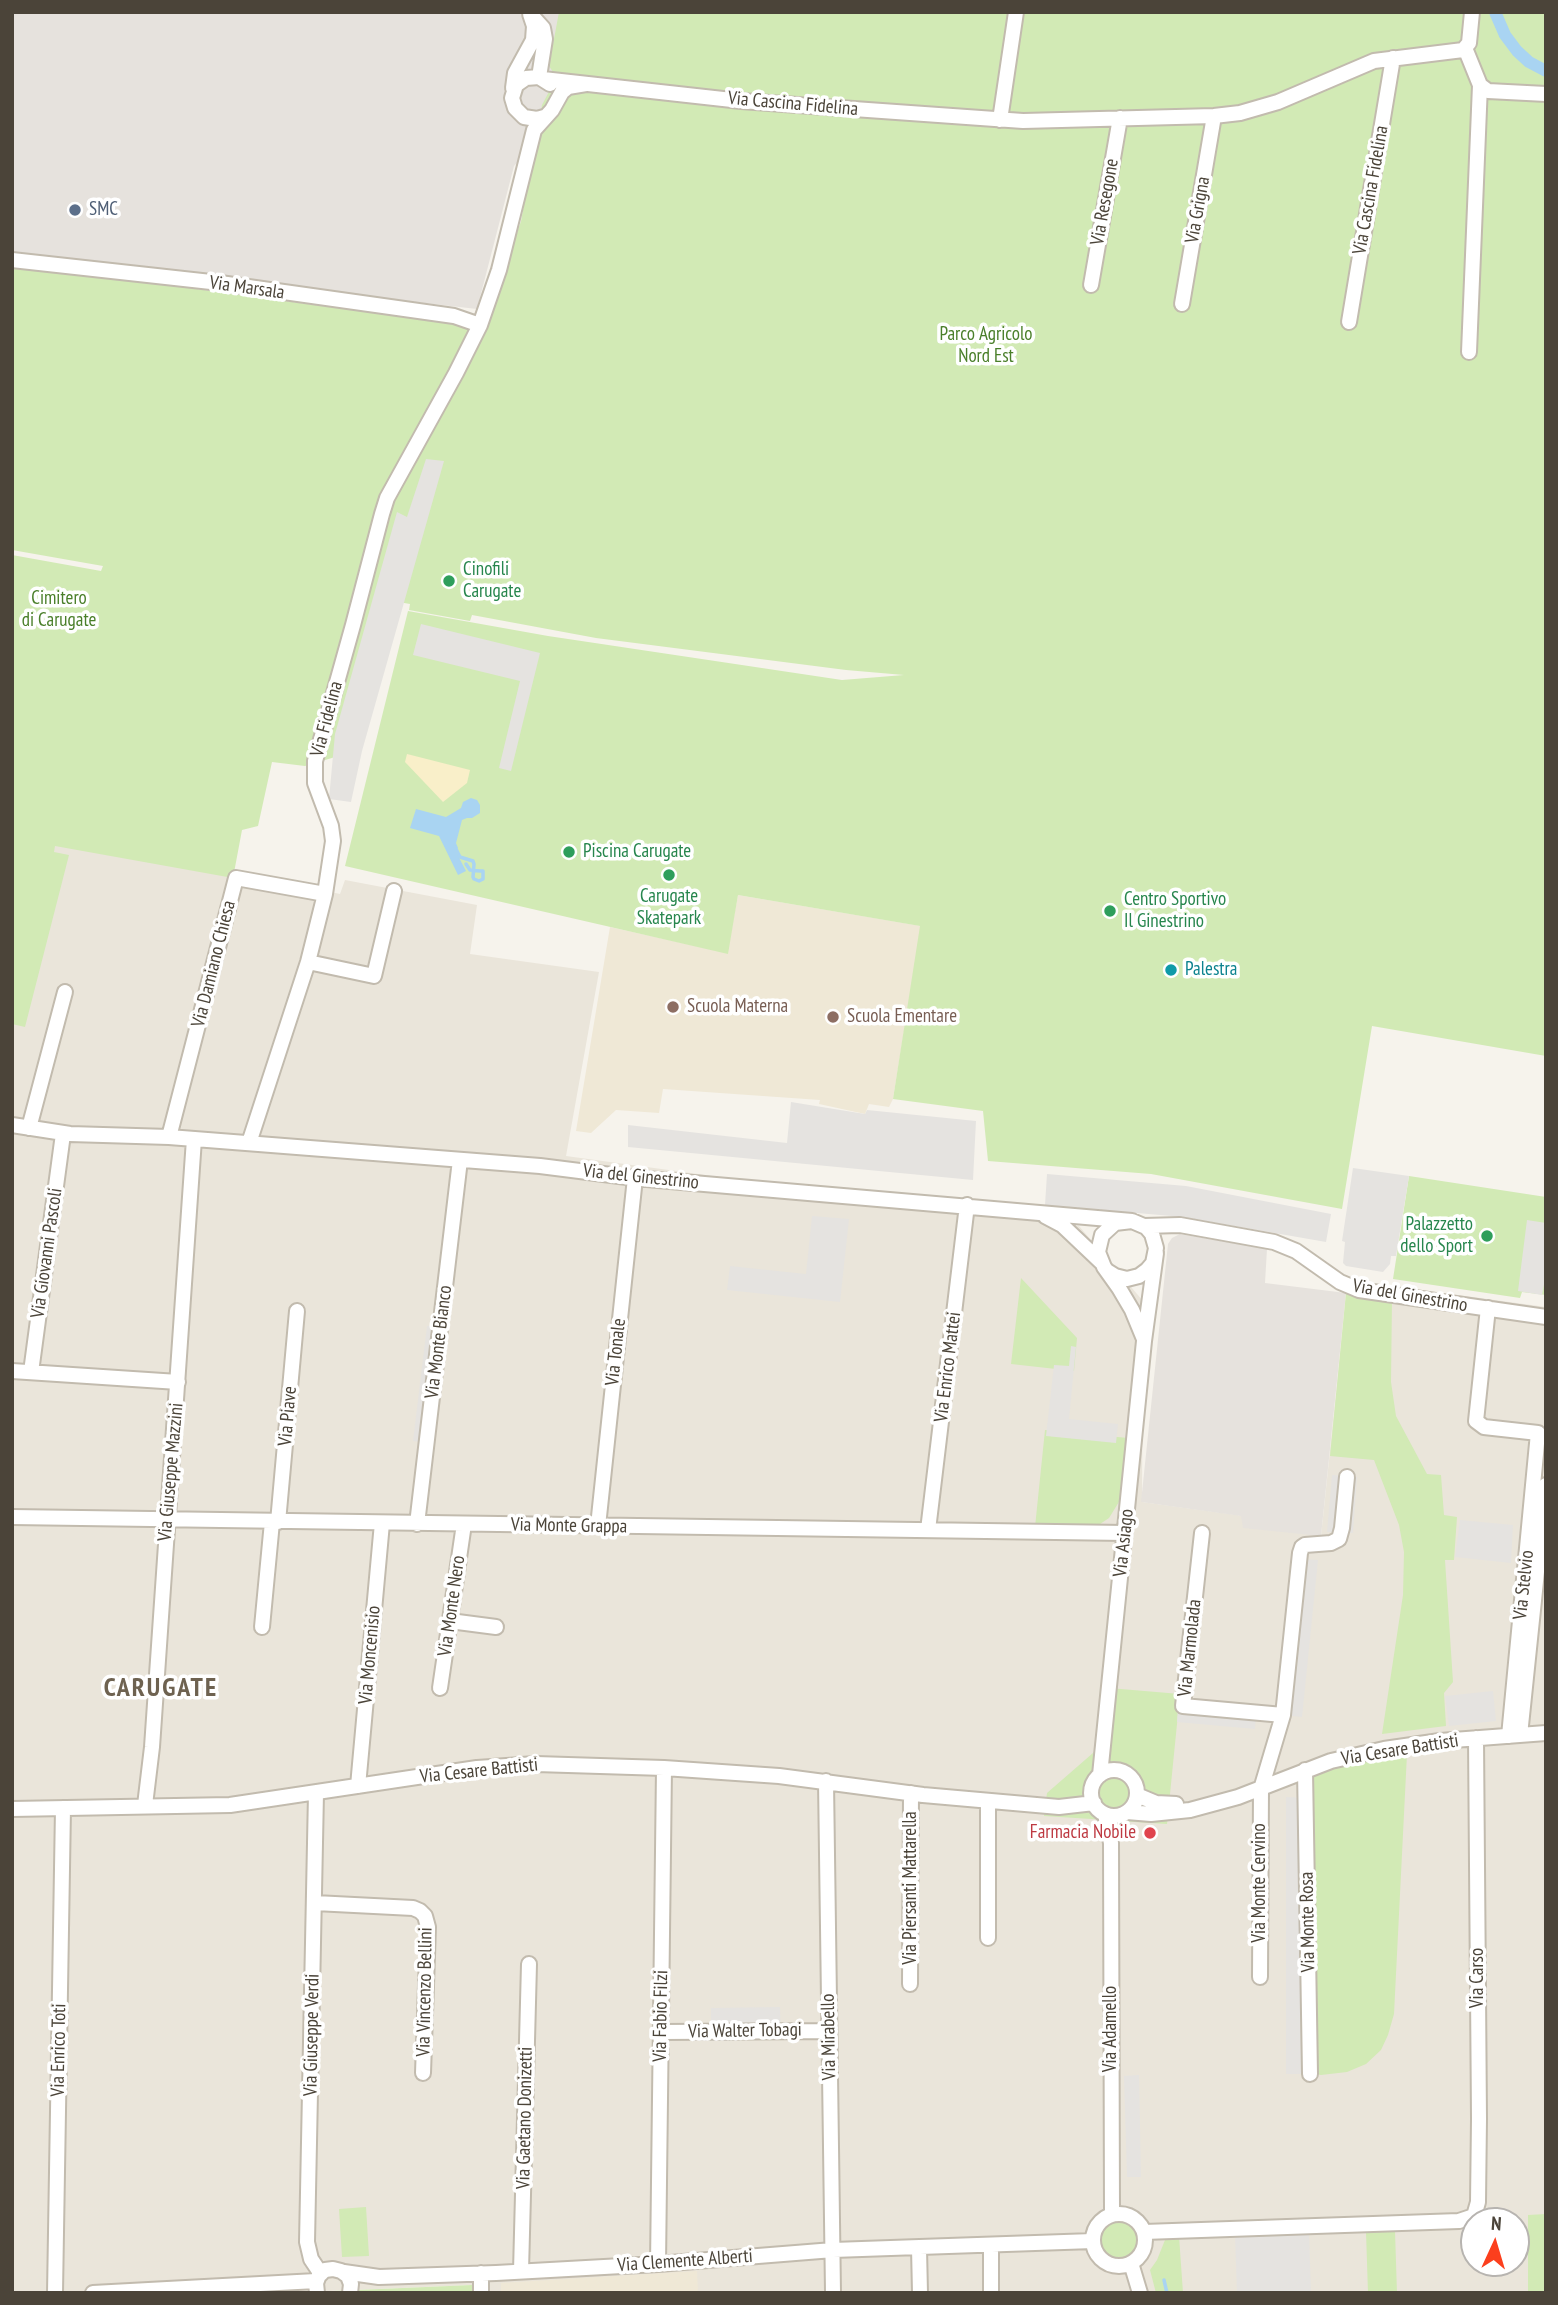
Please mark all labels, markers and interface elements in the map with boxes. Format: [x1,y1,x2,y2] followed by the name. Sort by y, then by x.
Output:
[727,87,859,121] street label: Via Cascina Fidelina
[1348,124,1394,256] street label: Via Cascina Fidelina
[1086,157,1124,247] street label: Via Resegone
[1181,175,1215,245] street label: Via Grigna
[89,199,118,221] place label: SMC
[67,202,83,218] marker: SMC
[208,271,286,305] street label: Via Marsala
[939,324,1033,368] park label: Parco Agricolo Nord Est
[463,559,521,603] place label: Cinofili Carugate
[441,573,457,589] marker: Cinofili Carugate
[22,588,96,632] park label: Cimitero di Carugate
[306,679,348,759] street label: Via Fidelina
[583,841,691,863] place label: Piscina Carugate
[561,844,577,860] marker: Piscina Carugate
[661,867,677,883] marker: Carugate Skatepark
[637,886,701,930] place label: Carugate Skatepark
[1124,889,1226,933] place label: Centro Sportivo Il Ginestrino
[187,898,241,1030] street label: Via Damiano Chiesa
[1102,903,1118,919] marker: Centro Sportivo Il Ginestrino
[1185,959,1237,981] place label: Palestra
[1163,962,1179,978] marker: Palestra
[687,996,788,1018] place label: Scuola Materna
[665,999,681,1015] marker: Scuola Materna
[847,1006,957,1028] place label: Scuola Ementare
[825,1009,841,1025] marker: Scuola Ementare
[582,1160,700,1194] street label: Via del Ginestrino
[27,1186,67,1320] street label: Via Giovanni Pascoli
[1400,1214,1473,1258] place label: Palazzetto dello Sport
[1479,1228,1495,1244] marker: Palazzetto dello Sport
[1351,1275,1469,1317] street label: Via del Ginestrino
[421,1284,457,1400] street label: Via Monte Bianco
[930,1311,966,1423] street label: Via Enrico Mattei
[601,1317,631,1387] street label: Via Tonale
[274,1385,302,1447] street label: Via Piave
[154,1402,188,1542] street label: Via Giuseppe Mazzini
[1109,1508,1139,1578] street label: Via Asiago
[511,1514,627,1538] street label: Via Monte Grappa
[1509,1549,1539,1621] street label: Via Stelvio
[434,1554,470,1658] street label: Via Monte Nero
[1174,1598,1206,1698] street label: Via Marmolada
[354,1605,386,1705] street label: Via Moncenisio
[105,1673,217,1705] district label: CARUGATE
[1340,1729,1460,1771] street label: Via Cesare Battisti
[419,1753,539,1789] street label: Via Cesare Battisti
[900,1811,922,1965] street label: Via Piersanti Mattarella
[1030,1822,1136,1844] place label: Farmacia Nobile
[1249,1823,1271,1943] street label: Via Monte Cervino
[1142,1825,1158,1841] marker: Farmacia Nobile
[1296,1871,1320,1973] street label: Via Monte Rosa
[412,1927,438,2057] street label: Via Vincenzo Bellini
[1467,1948,1489,2008] street label: Via Carso
[649,1970,673,2062] street label: Via Fabio Filzi
[300,1974,324,2096] street label: Via Giuseppe Verdi
[1100,1986,1122,2072] street label: Via Adamello
[817,1993,841,2081] street label: Via Mirabello
[47,2003,71,2097] street label: Via Enrico Toti
[688,2019,802,2043] street label: Via Walter Tobagi
[512,2047,538,2189] street label: Via Gaetano Donizetti
[1460,2207,1530,2277] north arrow
[1490,2211,1502,2235] text: N
[617,2245,753,2277] street label: Via Clemente Alberti

